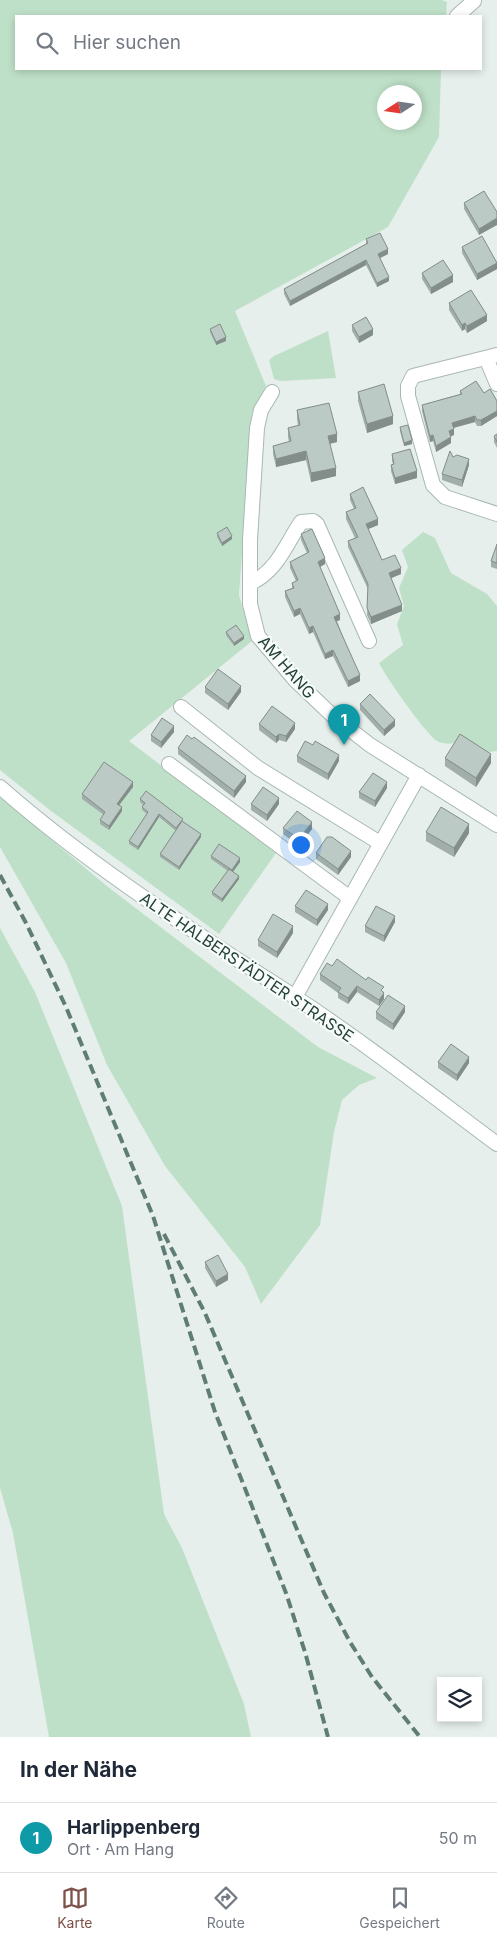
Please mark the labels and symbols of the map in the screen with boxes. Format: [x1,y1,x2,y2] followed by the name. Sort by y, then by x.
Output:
[377,85,422,130] north arrow
[254,631,320,703] street label: AM HANG
[328,704,360,745] pin: 1
[288,832,314,858] your location
[136,888,358,1046] street label: ALTE HALBERSTÄDTER STRASSE

